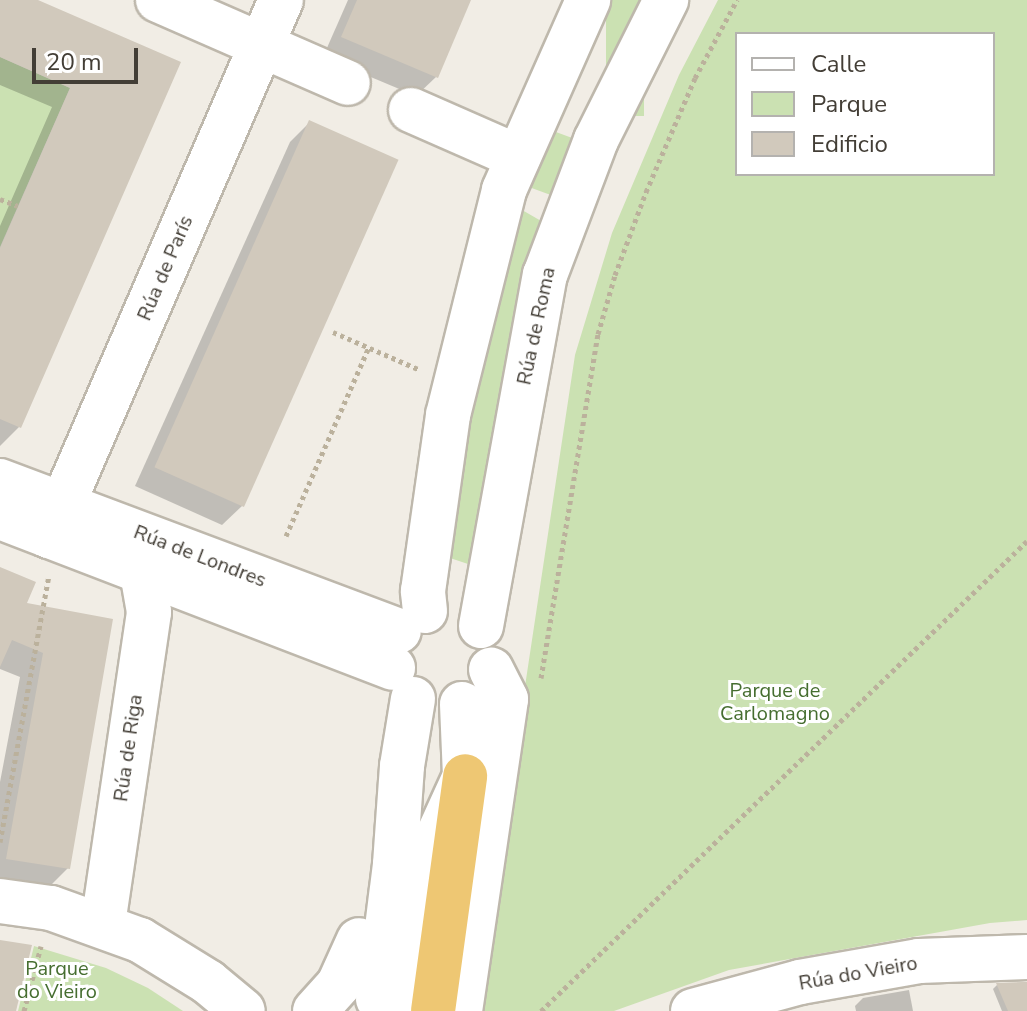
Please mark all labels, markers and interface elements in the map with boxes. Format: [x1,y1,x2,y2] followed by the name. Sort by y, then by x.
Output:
[36,32,142,82] scale bar
[735,32,995,176] legend
[46,46,102,78] text: 20 m
[811,48,866,80] text: Calle
[811,88,887,120] text: Parque
[811,128,888,160] text: Edificio
[132,212,198,324] street label: Rúa de París
[512,265,560,387] street label: Rúa de Roma
[130,520,270,592] street label: Rúa de Londres
[720,679,830,726] park label: Parque de Carlomagno
[109,693,147,803] street label: Rúa de Riga
[797,951,919,995] street label: Rúa do Vieiro
[17,957,97,1004] park label: Parque do Vieiro

